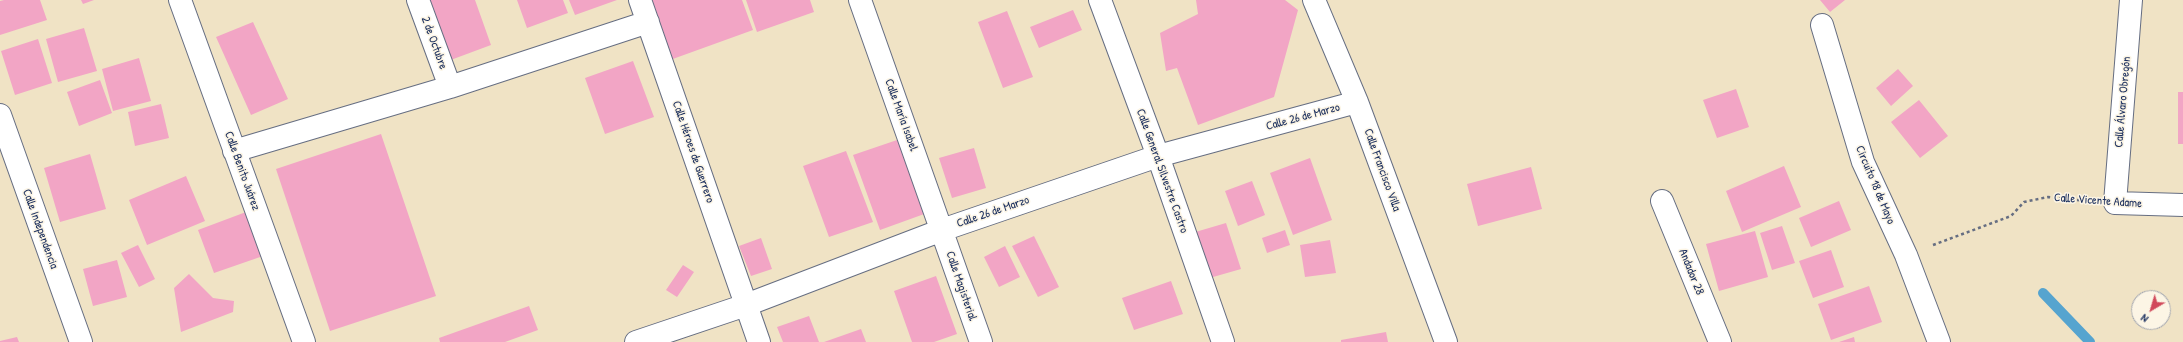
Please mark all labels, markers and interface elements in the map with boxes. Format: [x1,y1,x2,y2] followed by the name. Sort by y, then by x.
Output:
[418,15,450,71] street label: 2 de Octubre
[2112,56,2134,148] street label: Calle Álvaro Obregón
[881,77,921,153] street label: Calle María Isabel
[669,99,717,205] street label: Calle Héroes de Guerrero
[1265,100,1341,134] street label: Calle 26 de Marzo
[1133,107,1191,235] street label: Calle General Silvestre Castro
[1360,127,1404,213] street label: Calle Francisco Villa
[221,129,263,213] street label: Calle Benito Juárez
[1852,144,1898,226] street label: Circuito 18 de Mayo
[19,187,61,271] street label: Calle Independencia
[2054,191,2142,211] street label: Calle Vicente Adame
[955,193,1031,231] street label: Calle 26 de Marzo
[1675,247,1707,297] street label: Andador 28
[942,249,980,323] street label: Calle Magisterial
[2131,290,2171,330] north arrow
[2138,311,2151,326] text: N

